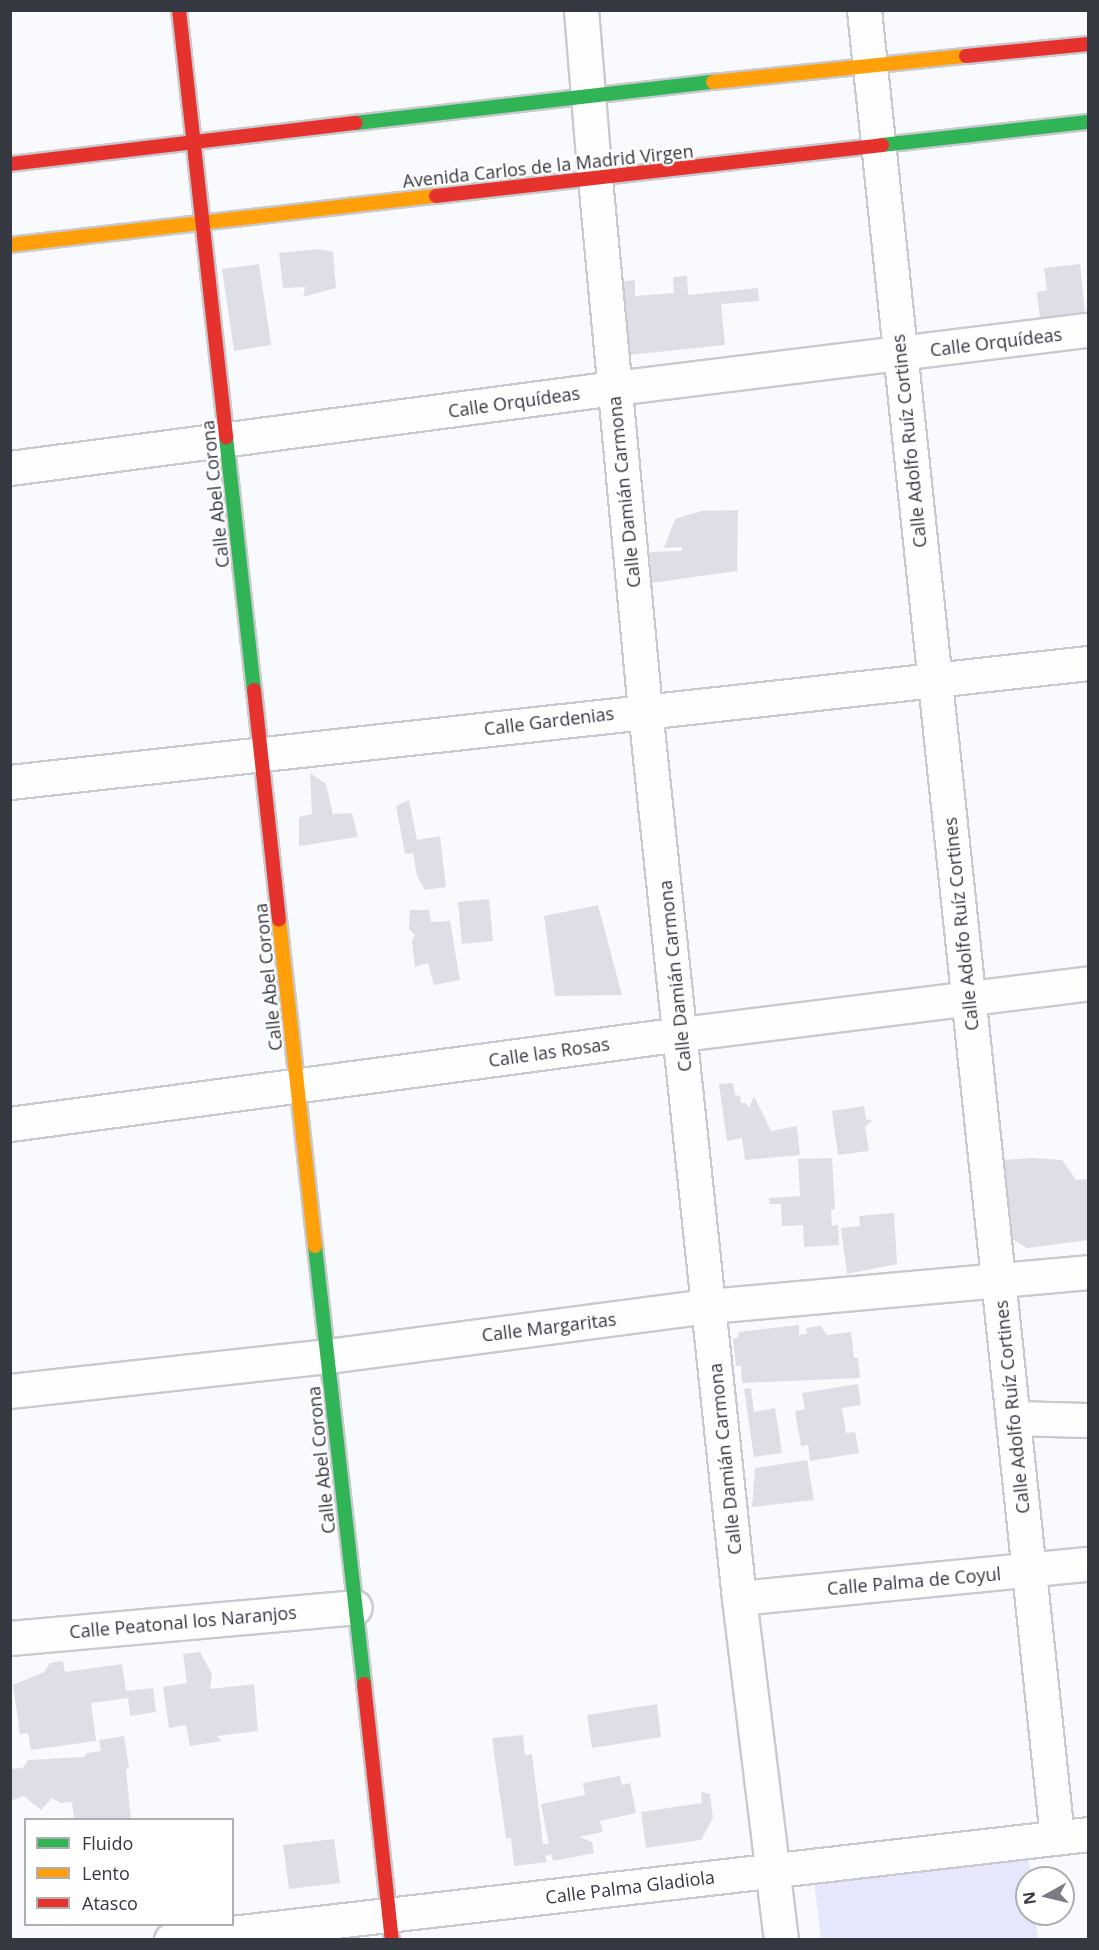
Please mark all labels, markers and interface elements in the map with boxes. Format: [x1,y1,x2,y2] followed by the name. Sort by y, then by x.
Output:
[401,140,695,192] street label: Avenida Carlos de la Madrid Virgen
[929,323,1063,361] street label: Calle Orquídeas
[887,333,931,549] street label: Calle Adolfo Ruíz Cortines
[447,382,581,422] street label: Calle Orquídeas
[603,395,645,589] street label: Calle Damián Carmona
[197,419,233,569] street label: Calle Abel Corona
[483,702,615,740] street label: Calle Gardenias
[939,816,983,1032] street label: Calle Adolfo Ruíz Cortines
[654,879,696,1073] street label: Calle Damián Carmona
[250,902,286,1052] street label: Calle Abel Corona
[487,1033,611,1071] street label: Calle las Rosas
[990,1299,1034,1515] street label: Calle Adolfo Ruíz Cortines
[480,1308,618,1346] street label: Calle Margaritas
[704,1362,746,1556] street label: Calle Damián Carmona
[303,1385,339,1535] street label: Calle Abel Corona
[826,1563,1002,1599] street label: Calle Palma de Coyul
[68,1601,298,1643] street label: Calle Peatonal los Naranjos
[24,1818,234,1926] legend
[82,1831,133,1855] text: Fluido
[82,1861,130,1885] text: Lento
[544,1866,716,1908] street label: Calle Palma Gladiola
[1015,1866,1075,1926] north arrow
[1017,1890,1041,1906] text: N
[82,1891,138,1915] text: Atasco

